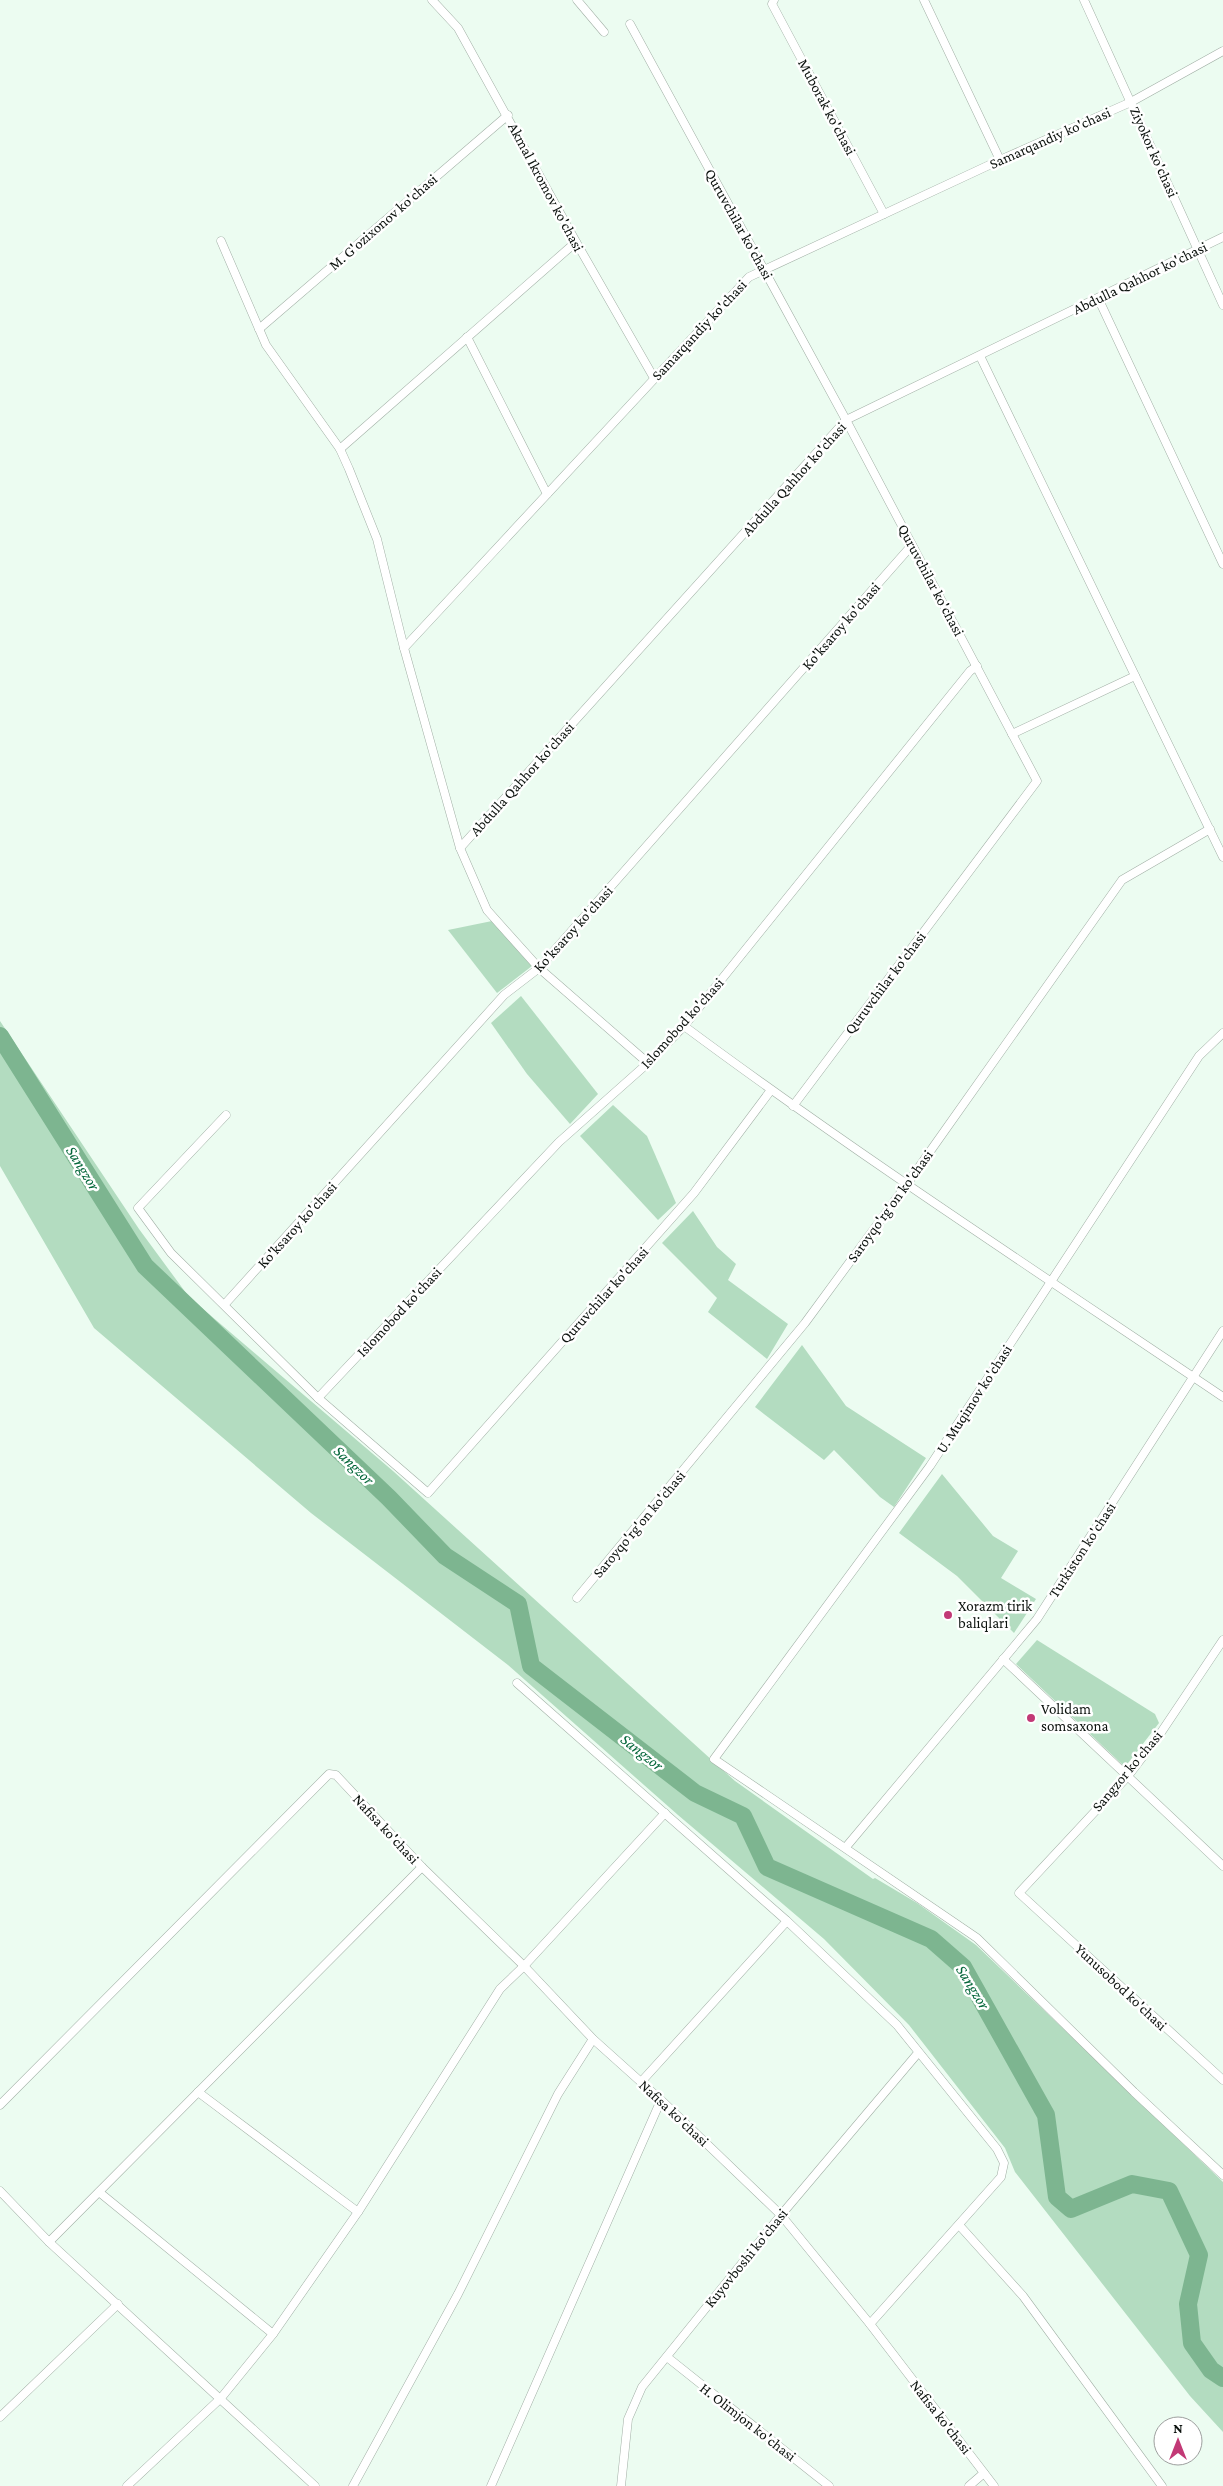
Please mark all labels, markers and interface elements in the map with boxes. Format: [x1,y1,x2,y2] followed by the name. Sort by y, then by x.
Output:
[795,56,859,158] street label: Muborak ko'chasi
[987,104,1114,173] street label: Samarqandiy ko'chasi
[1126,104,1181,200] street label: Ziyokor ko'chasi
[505,120,587,254] street label: Akmal Ikromov ko'chasi
[702,166,776,282] street label: Quruvchilar ko'chasi
[326,171,440,273] street label: M. G'ozixonov ko'chasi
[1070,239,1210,317] street label: Abdulla Qahhor ko'chasi
[648,277,750,384] street label: Samarqandiy ko'chasi
[739,419,849,539] street label: Abdulla Qahhor ko'chasi
[895,521,967,639] street label: Quruvchilar ko'chasi
[799,579,884,674] street label: Ko'ksaroy ko'chasi
[467,719,577,839] street label: Abdulla Qahhor ko'chasi
[530,883,617,976] street label: Ko'ksaroy ko'chasi
[841,929,929,1037] street label: Quruvchilar ko'chasi
[637,974,727,1071] street label: Islomobod ko'chasi
[62,1143,103,1194] water label: Sangzor
[844,1147,937,1266] street label: Saroyqo'rg'on ko'chasi
[254,1179,341,1272] street label: Ko'ksaroy ko'chasi
[557,1243,652,1346] street label: Quruvchilar ko'chasi
[354,1264,444,1360] street label: Islomobod ko'chasi
[933,1342,1016,1457] street label: U. Muqimov ko'chasi
[330,1442,378,1489] water label: Sangzor
[590,1467,689,1581] street label: Saroyqo'rg'on ko'chasi
[1045,1499,1119,1601] street label: Turkiston ko'chasi
[958,1598,1033,1632] place label: Xorazm tirik baliqlari
[942,1609,954,1621] marker: Xorazm tirik baliqlari
[1041,1701,1109,1734] place label: Volidam somsaxona
[1025,1712,1037,1724] marker: Volidam somsaxona
[1089,1727,1166,1815] street label: Sangzor ko'chasi
[617,1730,667,1775] water label: Sangzor
[350,1791,422,1867] street label: Nafisa ko'chasi
[1072,1940,1170,2034] street label: Yunusobod ko'chasi
[952,1962,993,2013] water label: Sangzor
[636,2077,712,2149] street label: Nafisa ko'chasi
[701,2205,791,2311] street label: Kuyovboshi ko'chasi
[907,2377,975,2457] street label: Nafisa ko'chasi
[696,2380,799,2465] street label: H. Olimjon ko'chasi
[1153,2416,1203,2466] north arrow
[1173,2420,1183,2436] text: N

